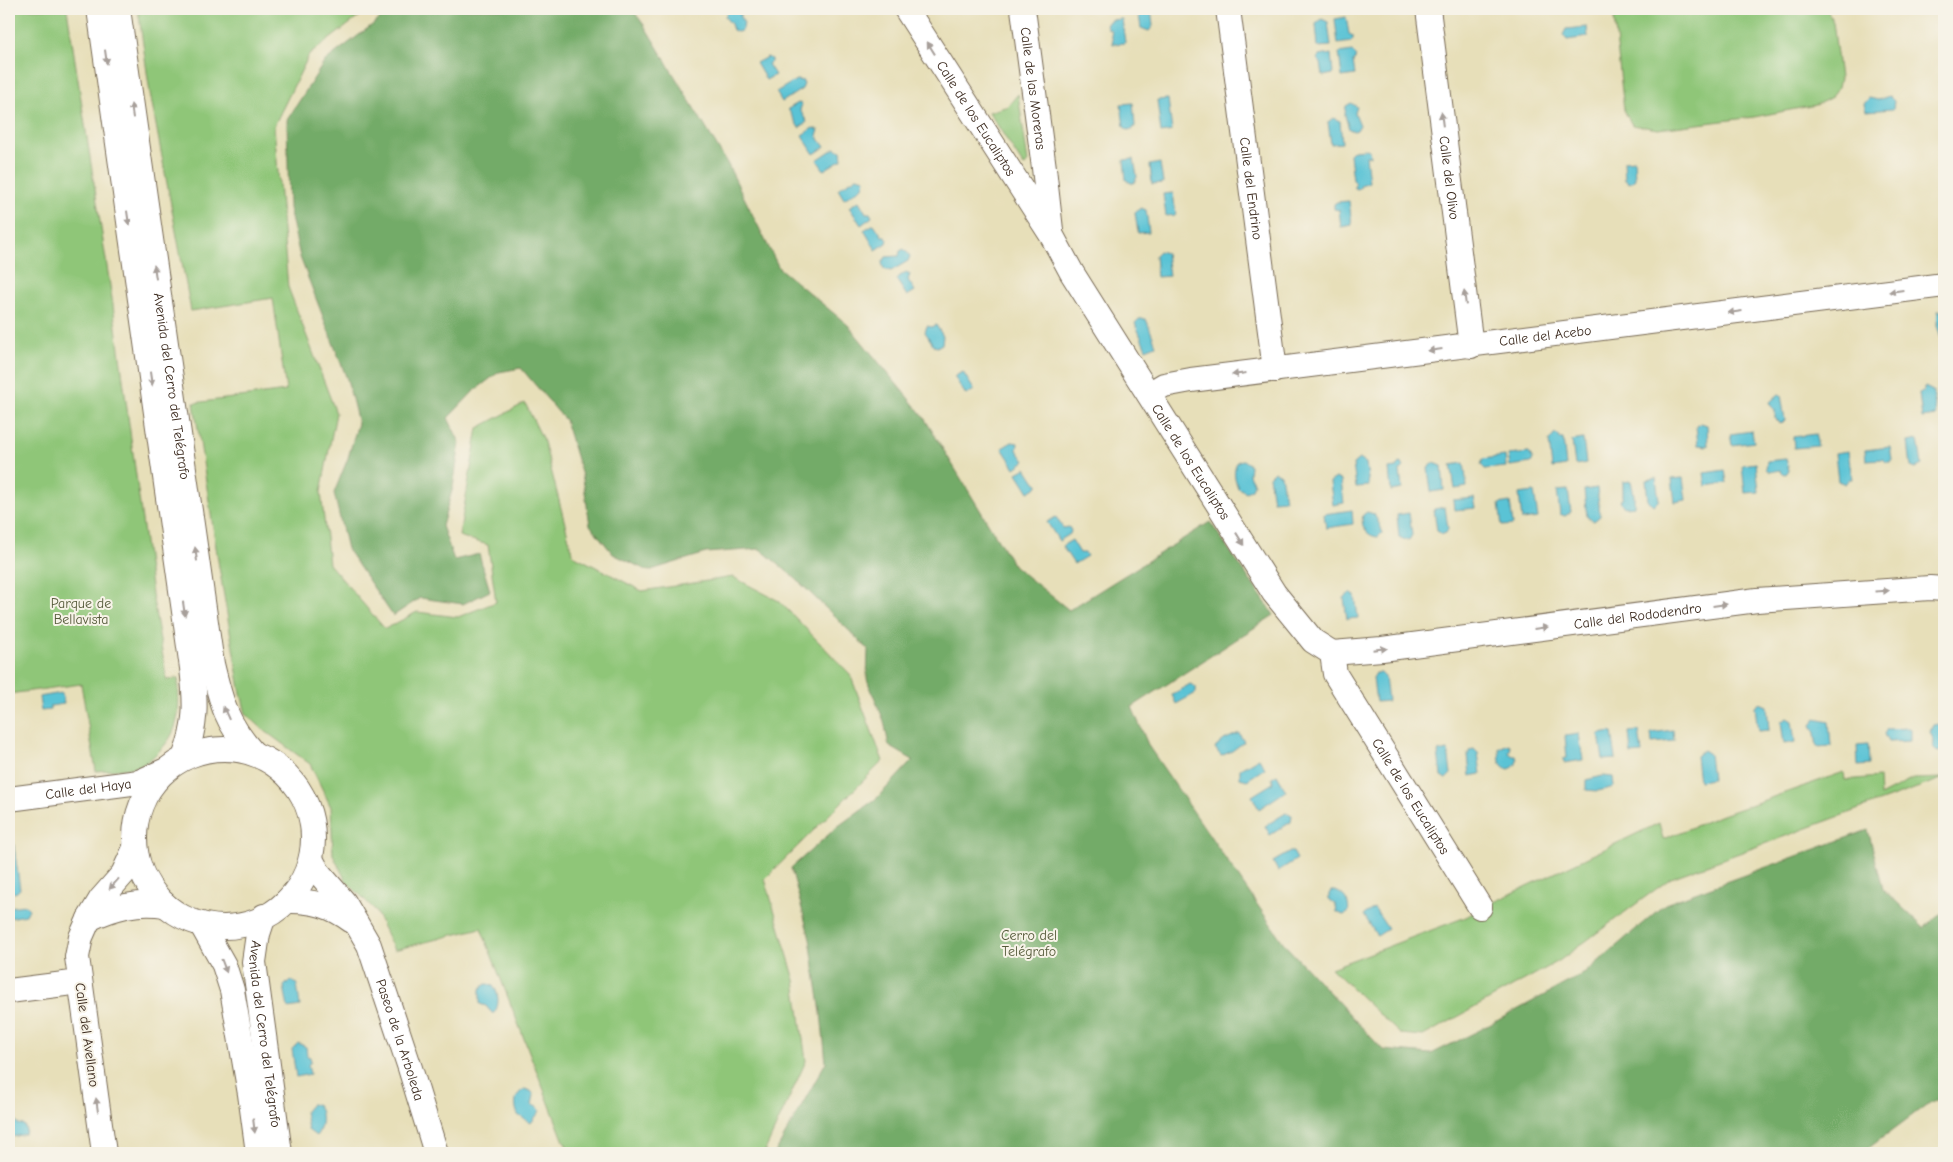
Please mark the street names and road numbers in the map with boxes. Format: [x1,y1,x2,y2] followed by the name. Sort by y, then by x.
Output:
[1017,26,1050,151] street label: Calle de las Moreras
[933,58,1020,179] street label: Calle de los Eucaliptos
[1436,135,1463,220] street label: Calle del Olivo
[1236,136,1266,241] street label: Calle del Endrino
[150,292,194,481] street label: Avenida del Cerro del Telégrafo
[1498,321,1592,350] street label: Calle del Acebo
[1148,401,1234,523] street label: Calle de los Eucaliptos
[1573,599,1703,632] street label: Calle del Rododendro
[1368,735,1454,857] street label: Calle de los Eucaliptos
[44,775,132,803] street label: Calle del Haya
[245,940,285,1129] street label: Avenida del Cerro del Telégrafo
[372,977,428,1103] street label: Paseo de la Arboleda
[71,982,103,1088] street label: Calle del Avellano

